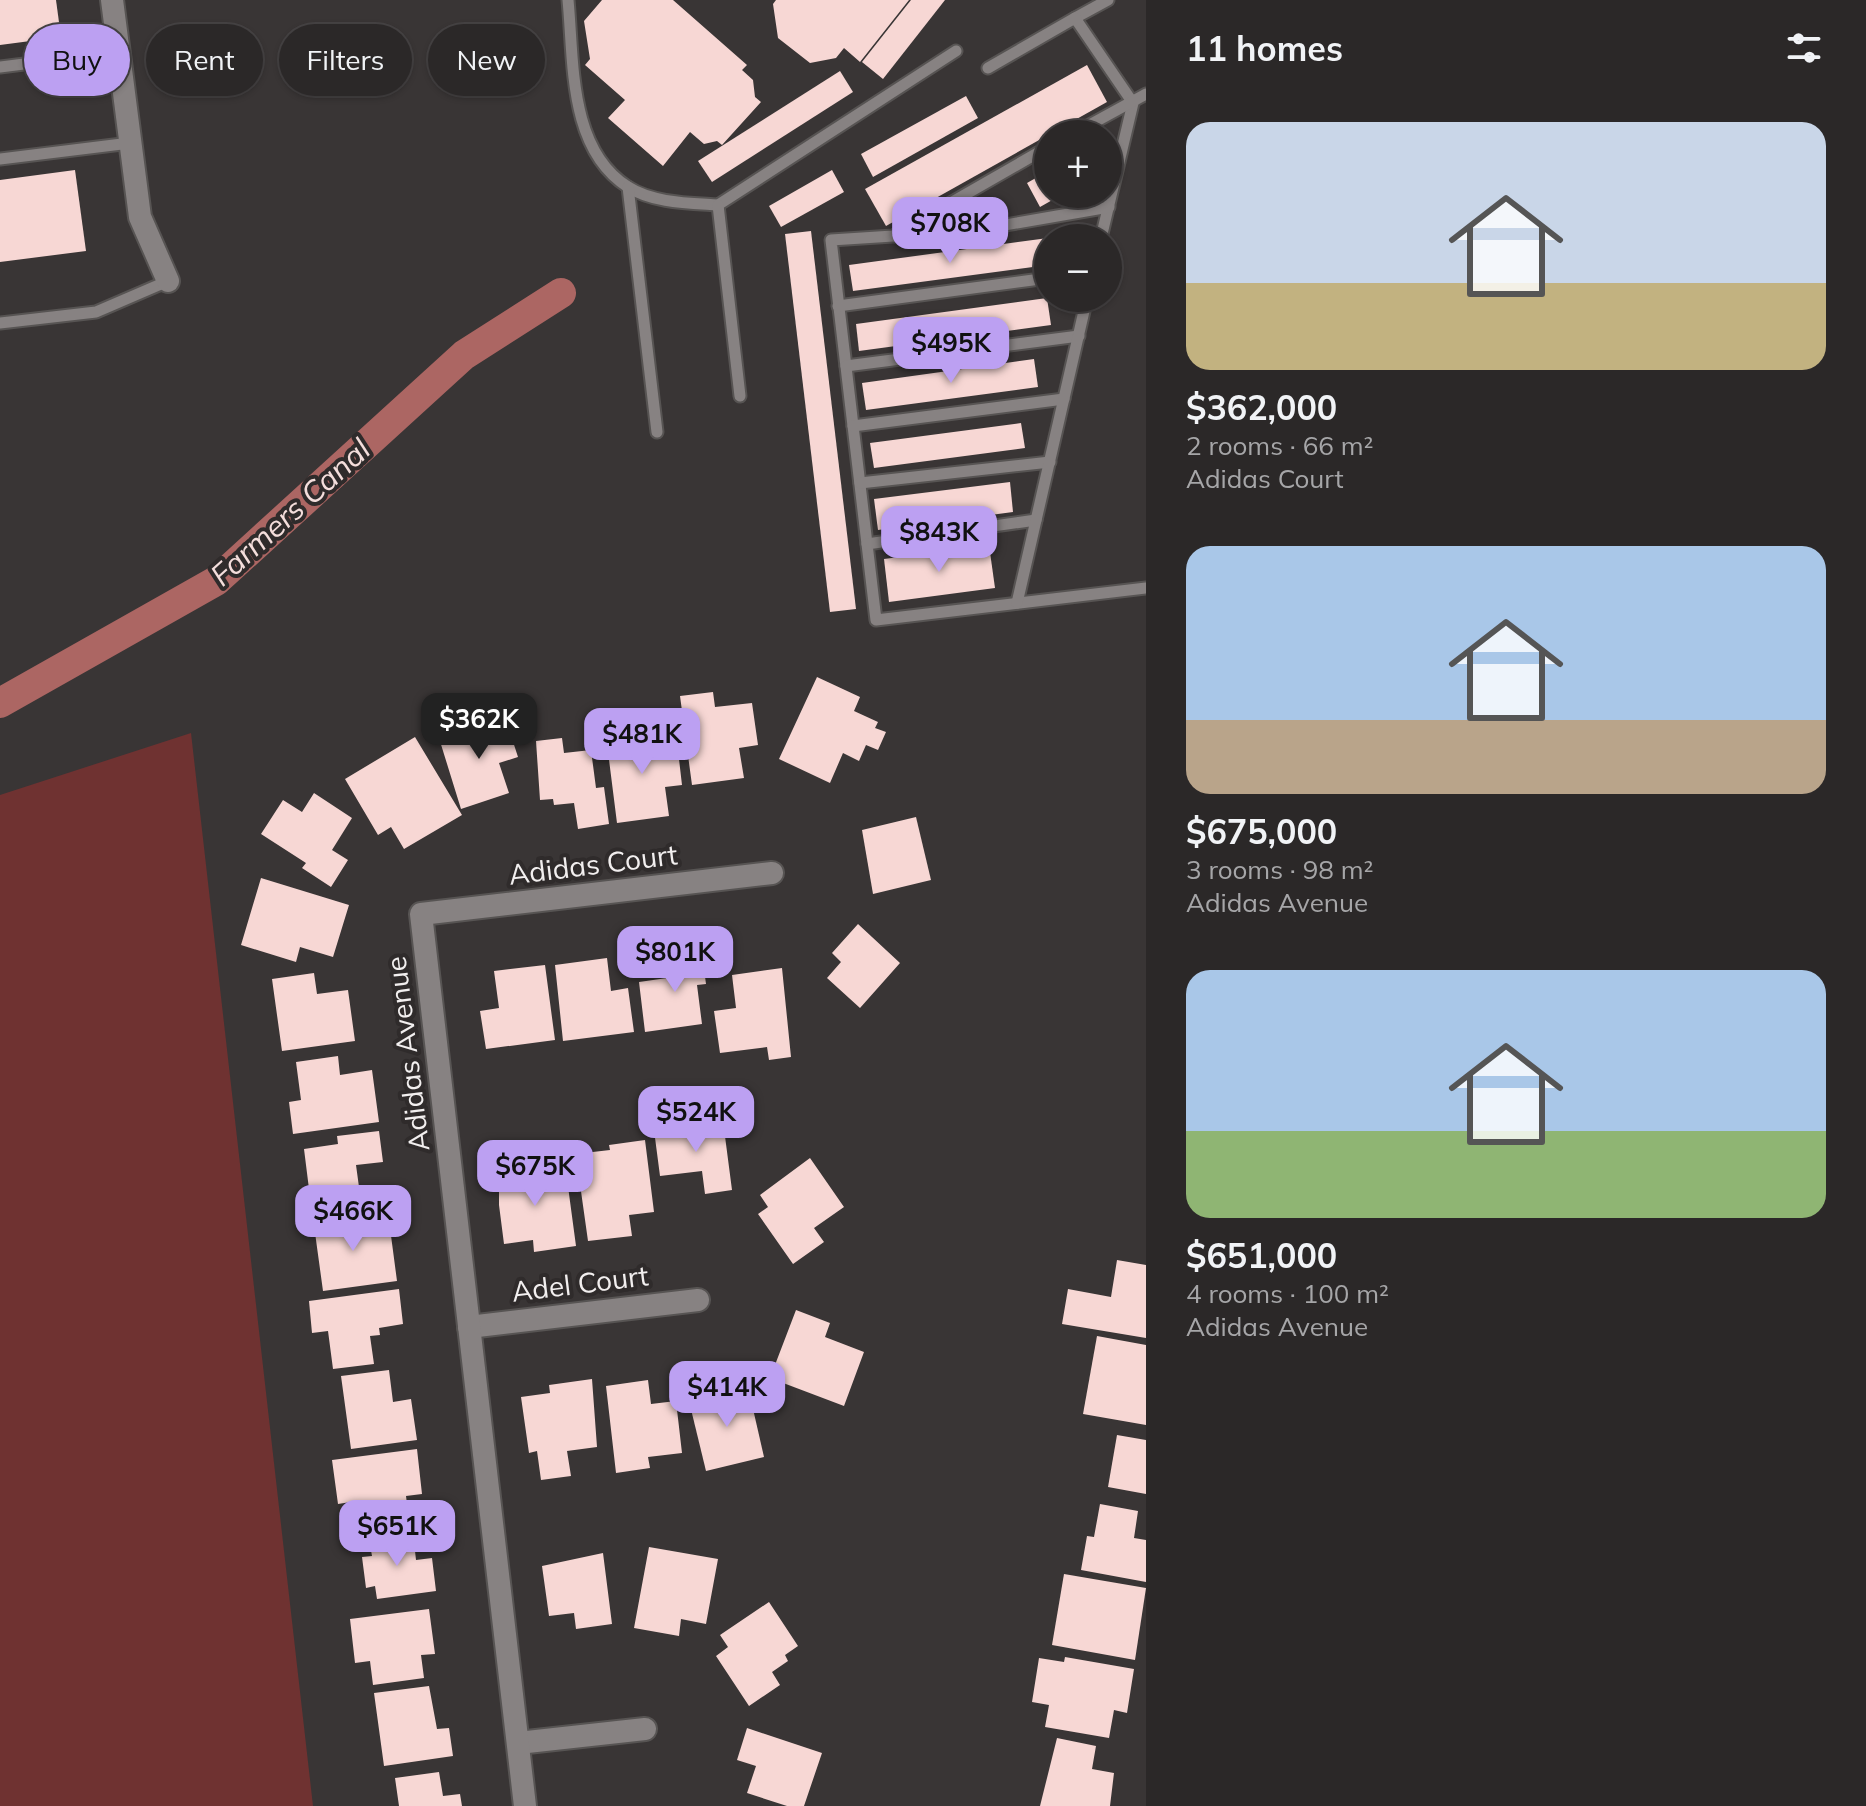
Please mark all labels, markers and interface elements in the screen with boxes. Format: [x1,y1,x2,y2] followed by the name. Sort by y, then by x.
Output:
[24,24,130,96] chip: Buy
[146,24,263,96] chip: Rent
[279,24,412,96] chip: Filters
[428,24,545,96] chip: New
[1782,26,1826,70] icon: filters
[1186,27,1343,70] text: 11 homes
[1034,120,1122,312] map controls
[1034,120,1122,208] button: +
[1434,174,1578,318] icon: home
[894,197,1006,265] pin: $708K
[910,206,990,239] text: $708K
[1034,224,1122,312] button: −
[895,317,1007,385] pin: $495K
[911,326,991,359] text: $495K
[1186,386,1337,429] text: $362,000
[1186,429,1373,462] text: 2 rooms · 66 m²
[202,430,378,594] water label: Farmers Canal
[1186,462,1344,495] text: Adidas Court
[883,506,995,574] pin: $843K
[899,515,979,548] text: $843K
[1434,598,1578,742] icon: home
[423,693,535,761] pin: $362K
[439,702,519,735] text: $362K
[586,708,698,776] pin: $481K
[602,717,682,750] text: $481K
[1186,810,1337,853] text: $675,000
[507,836,680,892] street label: Adidas Court
[1186,853,1373,886] text: 3 rooms · 98 m²
[1186,886,1368,919] text: Adidas Avenue
[619,926,731,994] pin: $801K
[635,935,715,968] text: $801K
[378,954,436,1154] street label: Adidas Avenue
[1434,1022,1578,1166] icon: home
[640,1086,752,1154] pin: $524K
[656,1095,736,1128] text: $524K
[479,1140,591,1208] pin: $675K
[495,1149,575,1182] text: $675K
[297,1185,409,1253] pin: $466K
[313,1194,393,1227] text: $466K
[1186,1234,1337,1277] text: $651,000
[510,1257,651,1309] street label: Adel Court
[1186,1277,1389,1310] text: 4 rooms · 100 m²
[1186,1310,1368,1343] text: Adidas Avenue
[671,1361,783,1429] pin: $414K
[687,1370,767,1403] text: $414K
[341,1500,453,1568] pin: $651K
[357,1509,437,1542] text: $651K

